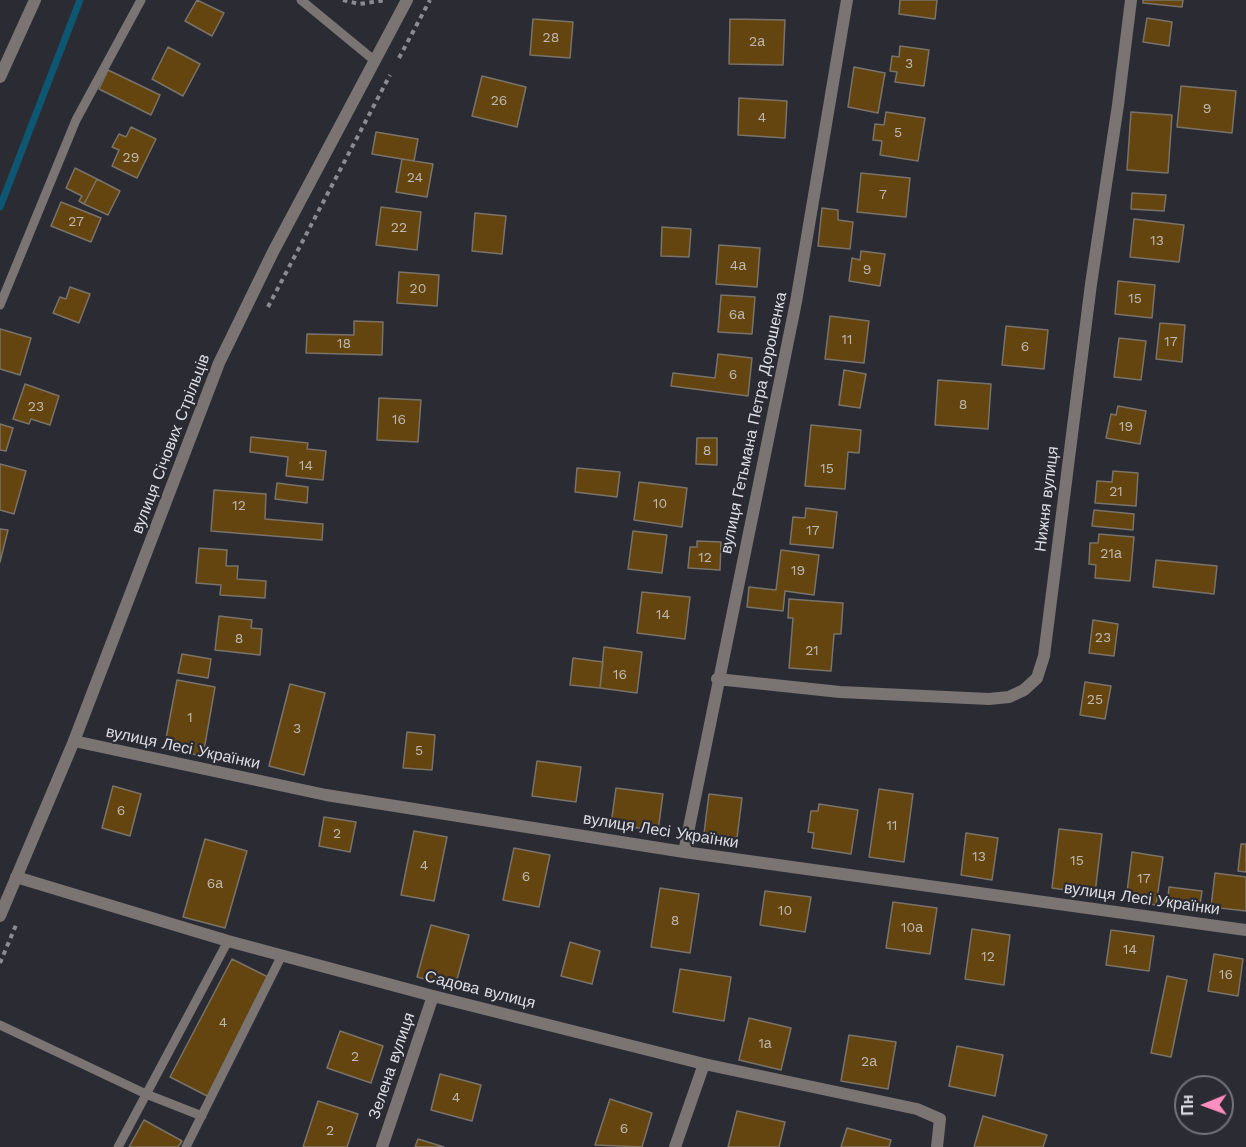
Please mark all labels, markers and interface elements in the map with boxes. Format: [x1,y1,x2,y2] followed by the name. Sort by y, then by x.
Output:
[543,30,559,46] house number: 28
[749,34,765,50] house number: 2а
[905,56,913,72] house number: 3
[491,93,507,109] house number: 26
[1203,101,1211,117] house number: 9
[758,110,766,126] house number: 4
[894,125,902,141] house number: 5
[123,150,139,166] house number: 29
[407,170,423,186] house number: 24
[879,187,887,203] house number: 7
[68,214,84,230] house number: 27
[391,220,407,236] house number: 22
[1150,233,1164,249] house number: 13
[730,258,746,274] house number: 4а
[863,262,871,278] house number: 9
[410,281,426,297] house number: 20
[717,290,791,556] street label: вулиця Гетьмана Петра Дорошенка
[1128,291,1142,307] house number: 15
[729,307,745,323] house number: 6а
[842,332,852,348] house number: 11
[1164,334,1178,350] house number: 17
[337,336,351,352] house number: 18
[1021,339,1029,355] house number: 6
[128,351,214,537] street label: вулиця Січових Стрільців
[729,367,737,383] house number: 6
[959,397,967,413] house number: 8
[28,399,44,415] house number: 23
[392,412,406,428] house number: 16
[1119,419,1133,435] house number: 19
[703,443,711,459] house number: 8
[1031,445,1063,553] street label: Нижня вулиця
[299,458,313,474] house number: 14
[820,461,834,477] house number: 15
[1109,484,1123,500] house number: 21
[653,496,667,512] house number: 10
[232,498,246,514] house number: 12
[806,523,820,539] house number: 17
[1100,546,1122,562] house number: 21а
[698,550,712,566] house number: 12
[791,563,805,579] house number: 19
[656,607,670,623] house number: 14
[1095,630,1111,646] house number: 23
[235,631,243,647] house number: 8
[805,643,819,659] house number: 21
[613,667,627,683] house number: 16
[1087,692,1103,708] house number: 25
[187,710,193,726] house number: 1
[293,721,301,737] house number: 3
[104,722,262,774] street label: вулиця Лесі Українки
[415,743,423,759] house number: 5
[117,803,125,819] house number: 6
[582,809,740,853] street label: вулиця Лесі Українки
[887,818,897,834] house number: 11
[333,826,341,842] house number: 2
[972,849,986,865] house number: 13
[1070,853,1084,869] house number: 15
[420,858,428,874] house number: 4
[522,869,530,885] house number: 6
[1137,871,1151,887] house number: 17
[207,876,223,892] house number: 6а
[1063,879,1221,919] street label: вулиця Лесі Українки
[778,903,792,919] house number: 10
[671,913,679,929] house number: 8
[901,920,923,936] house number: 10а
[1123,942,1137,958] house number: 14
[981,949,995,965] house number: 12
[423,967,537,1013] street label: Садова вулиця
[1219,967,1233,983] house number: 16
[365,1010,419,1122] street label: Зелена вулиця
[219,1015,227,1031] house number: 4
[758,1036,772,1052] house number: 1а
[351,1049,359,1065] house number: 2
[861,1054,877,1070] house number: 2а
[1174,1075,1234,1135] north arrow
[452,1090,460,1106] house number: 4
[1178,1095,1197,1116] text: Пн
[620,1121,628,1137] house number: 6
[326,1123,334,1139] house number: 2

